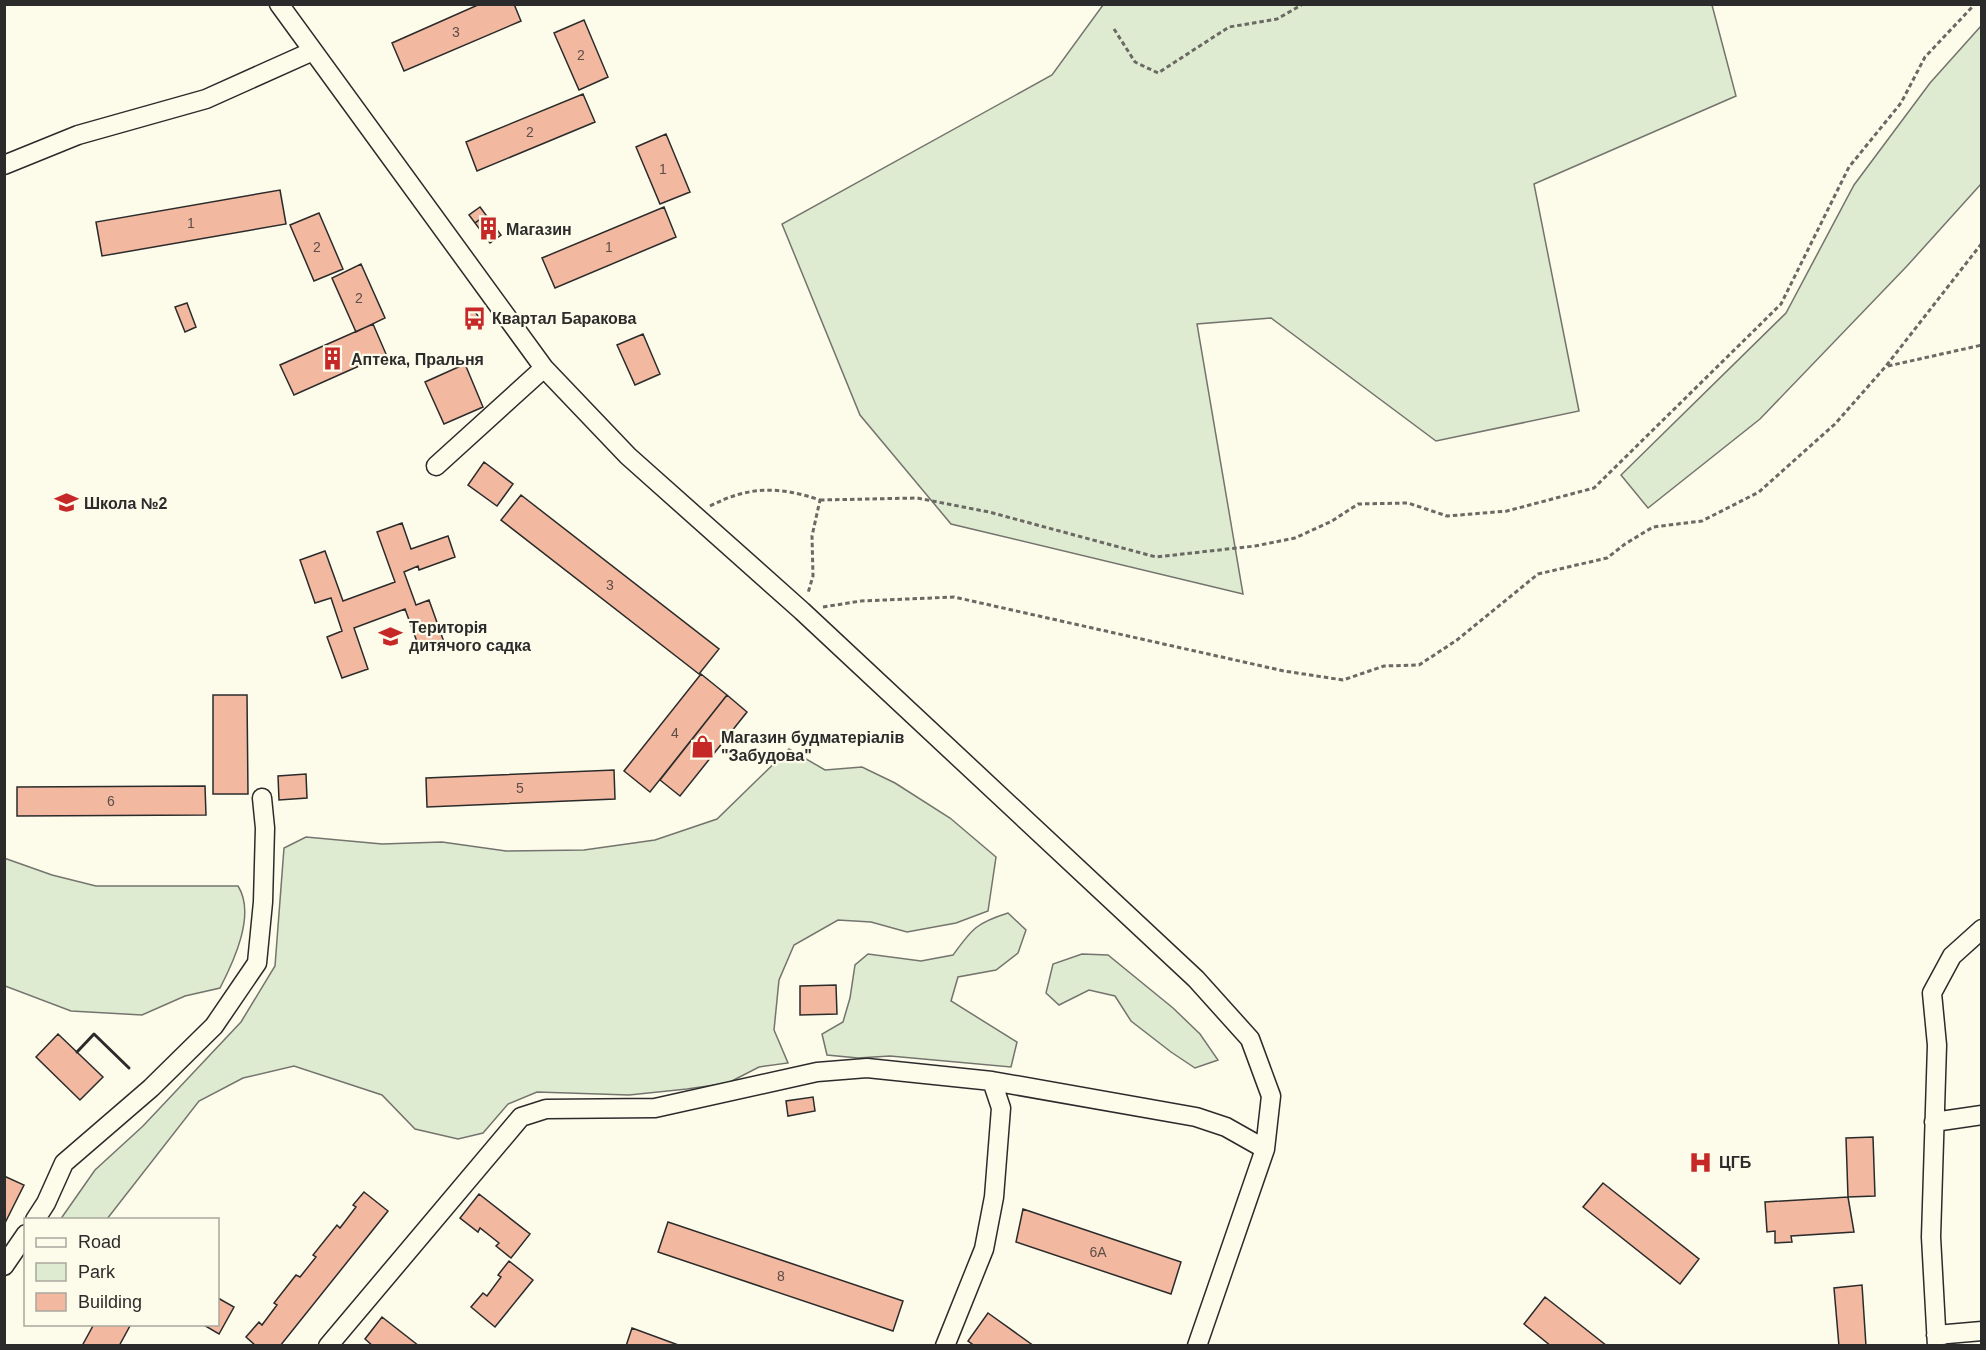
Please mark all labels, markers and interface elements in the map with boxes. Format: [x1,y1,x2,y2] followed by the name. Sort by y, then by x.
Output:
[452,24,460,40] house number: 3
[577,47,585,63] house number: 2
[526,124,534,140] house number: 2
[659,161,667,177] house number: 1
[187,215,195,231] house number: 1
[475,216,501,242] building icon: Магазин
[506,221,572,238] place label: Магазин
[313,239,321,255] house number: 2
[605,239,613,255] house number: 1
[355,290,363,306] house number: 2
[461,305,487,331] bus stop icon: Квартал Баракова
[492,310,636,327] place label: Квартал Баракова
[320,346,346,372] building icon: Аптека, Пральня
[351,351,484,368] place label: Аптека, Пральня
[53,490,79,516] school or university icon: Школа №2
[84,495,168,512] place label: Школа №2
[606,577,614,593] house number: 3
[409,619,531,654] place label: Територія дитячого садка
[378,623,404,649] school or university icon: Територія дитячого садка
[671,725,679,741] house number: 4
[721,729,904,764] place label: Магазин будматеріалів "Забудова"
[690,733,716,759] shop icon: Магазин будматеріалів "Забудова"
[516,780,524,796] house number: 5
[107,793,115,809] house number: 6
[1688,1149,1714,1175] hospital icon: ЦГБ
[1719,1154,1751,1171] place label: ЦГБ
[24,1218,219,1326] legend
[78,1232,121,1252] text: Road
[1089,1244,1107,1260] house number: 6А
[78,1262,116,1282] text: Park
[777,1268,785,1284] house number: 8
[78,1292,142,1312] text: Building

